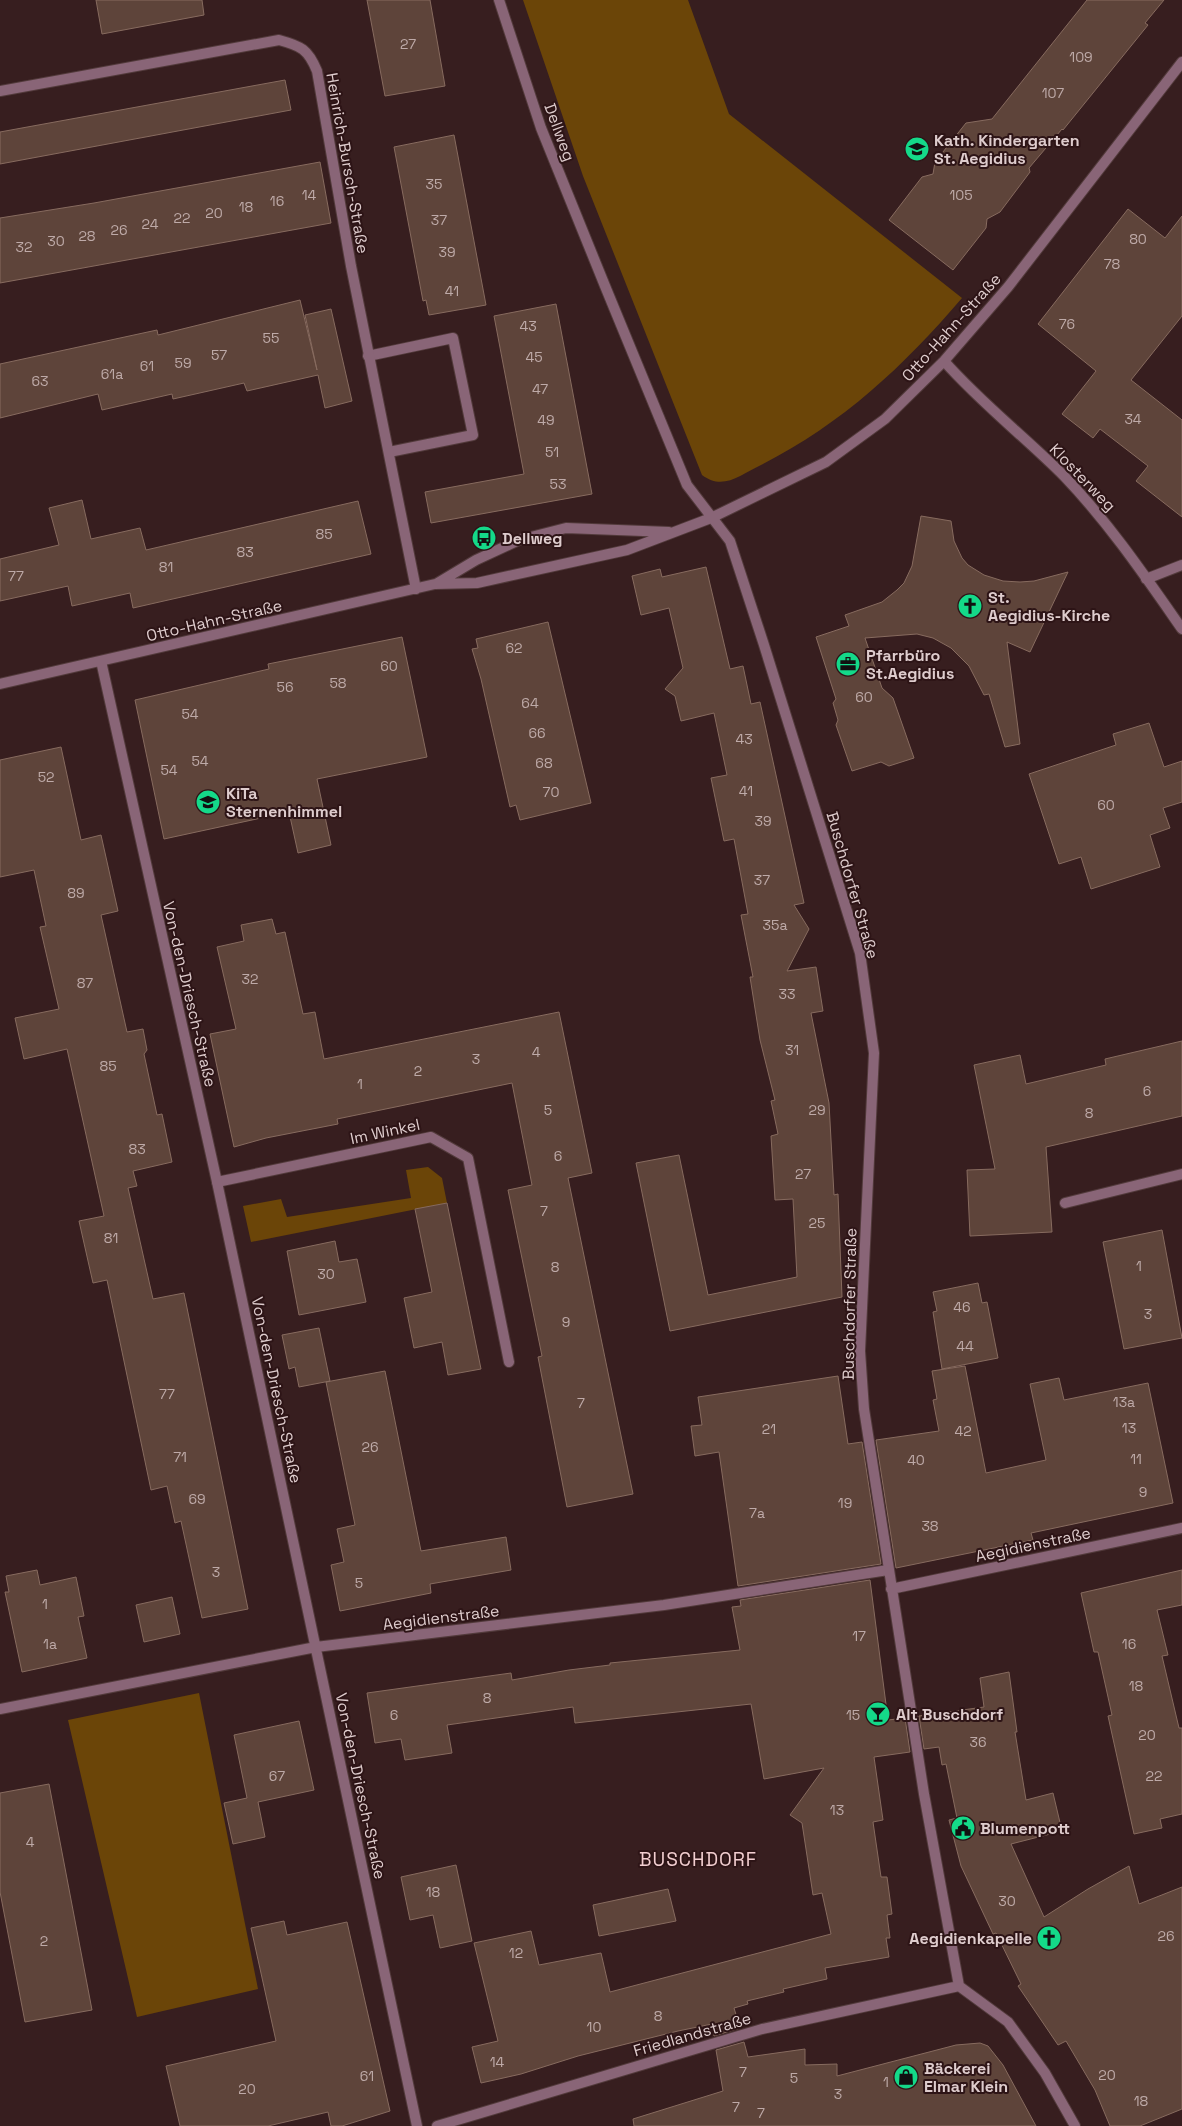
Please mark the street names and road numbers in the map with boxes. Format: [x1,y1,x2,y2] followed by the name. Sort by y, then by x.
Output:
[321,71,374,255] street label: Heinrich-Bursch-Straße
[539,100,580,164] street label: Dellweg
[897,269,1006,386] street label: Otto-Hahn-Straße
[1045,439,1120,516] street label: Klosterweg
[144,595,284,646] street label: Otto-Hahn-Straße
[821,809,884,961] street label: Buschdorfer Straße
[158,899,221,1089] street label: Von-den-Driesch-Straße
[348,1114,422,1149] street label: Im Winkel
[838,1228,861,1380] street label: Buschdorfer Straße
[246,1295,307,1485] street label: Von-den-Driesch-Straße
[974,1522,1093,1567] street label: Aegidienstraße
[382,1600,501,1635] street label: Aegidienstraße
[330,1691,391,1881] street label: Von-den-Driesch-Straße
[631,2008,754,2061] street label: Friedlandstraße

